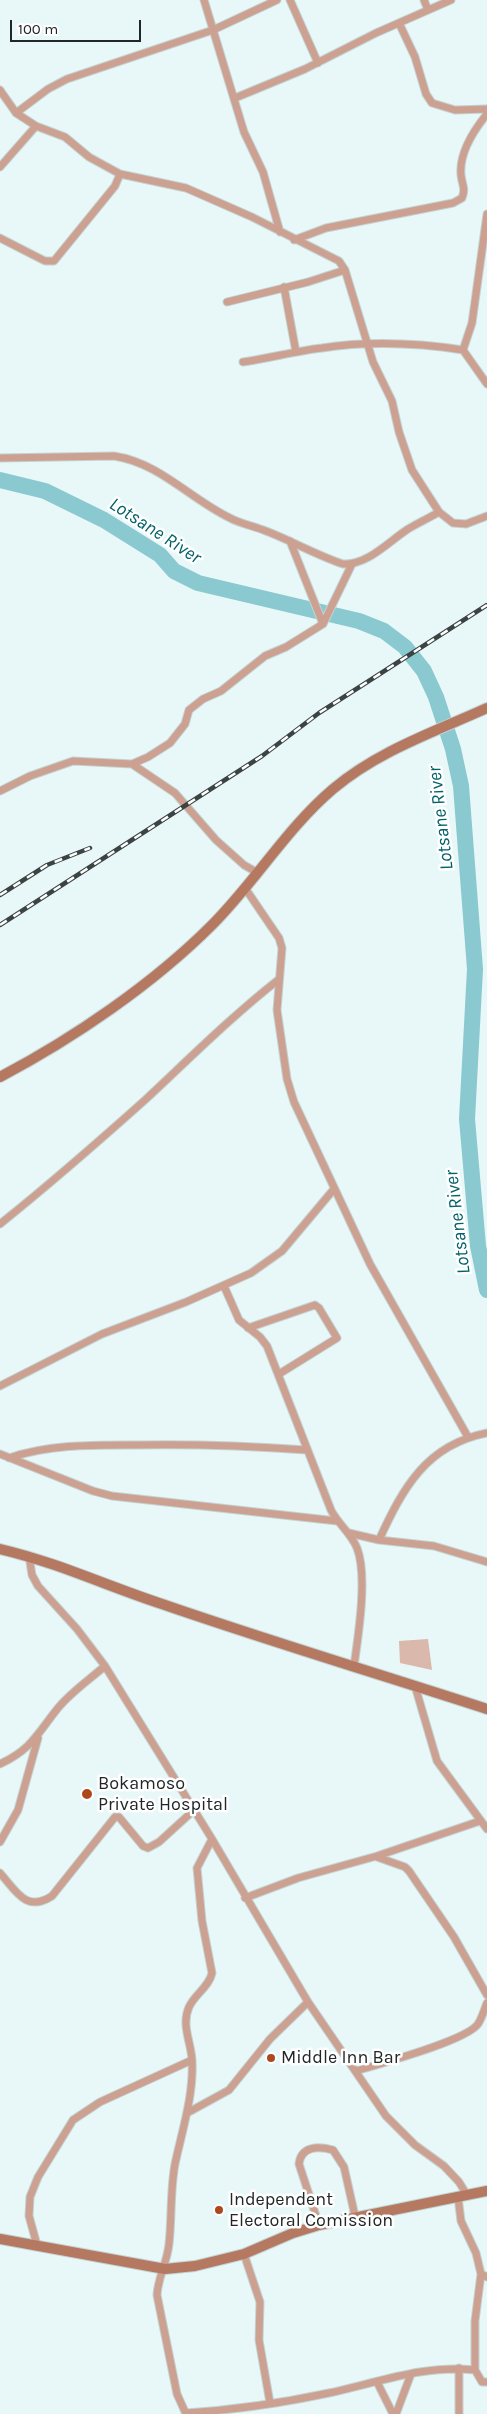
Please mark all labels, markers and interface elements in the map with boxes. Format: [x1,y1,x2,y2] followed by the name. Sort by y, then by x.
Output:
[12,10,144,42] scale bar
[18,20,58,38] text: 100 m
[105,493,205,569] water label: Lotsane River
[423,764,459,872] water label: Lotsane River
[440,1168,476,1276] water label: Lotsane River
[98,1773,228,1816] place label: Bokamoso Private Hospital
[80,1787,94,1801] marker: Bokamoso Private Hospital
[281,2047,400,2069] place label: Middle Inn Bar
[265,2052,277,2064] marker: Middle Inn Bar
[229,2189,393,2232] place label: Independent Electoral Comission
[213,2204,225,2216] marker: Independent Electoral Comission

